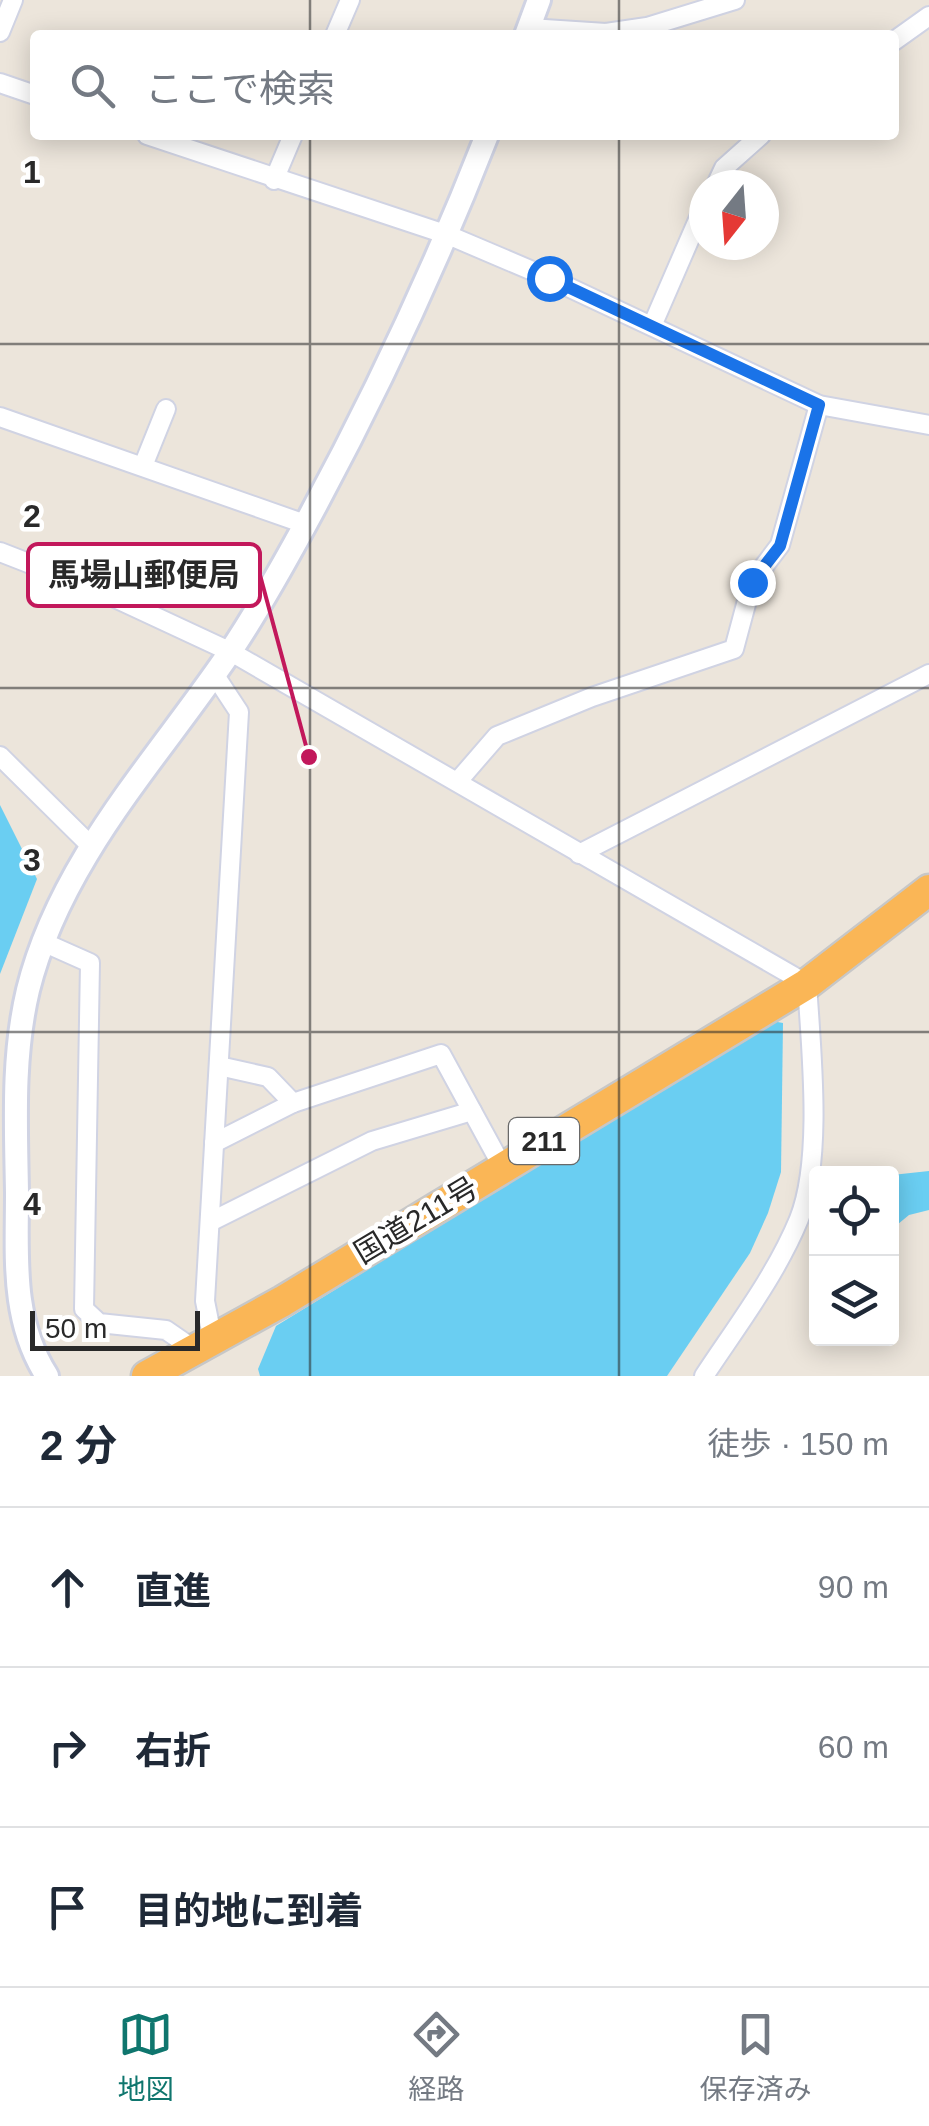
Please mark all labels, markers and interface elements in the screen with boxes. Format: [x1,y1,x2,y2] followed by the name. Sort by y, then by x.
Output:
[30,30,899,140] search box
[65,58,120,113] icon: search
[145,68,335,110] text: ここで検索
[23,154,41,190] text: 1
[689,170,779,260] north arrow
[527,256,573,302] route start
[23,498,41,534] text: 2
[28,544,260,606] callout: 馬場山郵便局
[48,557,240,593] text: 馬場山郵便局
[730,560,776,606] route end
[23,842,41,878] text: 3
[509,1118,579,1164] road number: 211
[809,1166,899,1346] map controls
[809,1166,899,1256] button: locate
[348,1170,484,1270] street label: 国道211号
[23,1186,41,1222] text: 4
[809,1256,899,1346] button: layers
[30,1306,200,1350] scale bar
[45,1313,107,1344] text: 50 m
[40,1422,117,1469] text: 2 分
[708,1426,889,1462] text: 徒歩 · 150 m
[40,1560,95,1615] icon: ahead
[818,1569,889,1605] text: 90 m
[135,1570,211,1612] text: 直進
[40,1720,95,1775] icon: right
[818,1729,889,1765] text: 60 m
[135,1730,211,1772] text: 右折
[40,1880,95,1935] icon: arrive
[135,1890,363,1932] text: 目的地に到着
[117,2007,174,2107] tab: 地図
[408,2007,465,2107] tab: 経路
[699,2007,812,2107] tab: 保存済み

